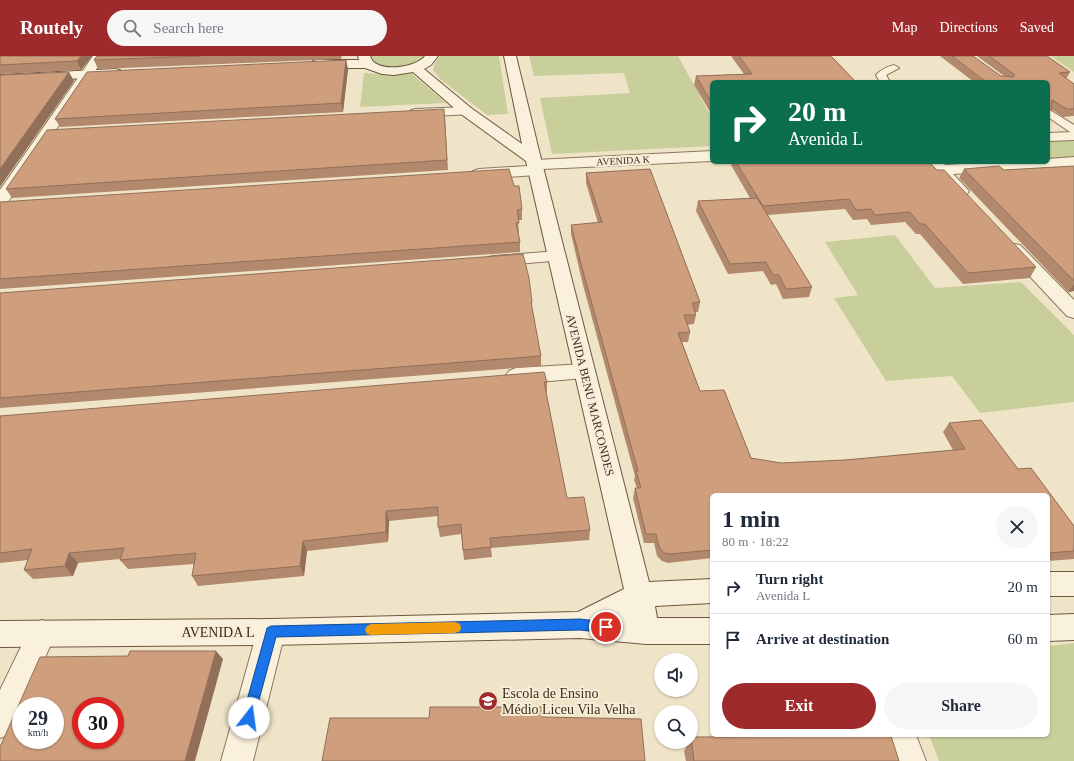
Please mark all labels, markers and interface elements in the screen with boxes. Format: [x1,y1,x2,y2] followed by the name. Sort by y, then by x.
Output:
[107,10,387,46] search box
[20,17,83,38] text: Routely
[121,17,143,39] icon: search
[153,20,224,36] text: Search here
[892,20,917,35] text: Map
[939,20,998,35] text: Directions
[1020,20,1054,35] text: Saved
[722,96,774,148] icon: right
[788,96,846,127] text: 20 m
[788,129,863,149] text: Avenida L
[596,154,651,167] street label: AVENIDA K
[563,313,617,477] street label: AVENIDA BENU MARCONDES
[722,506,780,532] text: 1 min
[996,506,1038,548] button: close
[722,534,789,549] text: 80 m · 18:22
[756,571,823,587] text: Turn right
[722,577,744,599] icon: right
[1008,579,1038,595] text: 20 m
[756,588,810,603] text: Avenida L
[589,610,623,644] pin
[595,616,617,638] icon: arrive
[181,625,255,640] street label: AVENIDA L
[722,629,744,651] icon: arrive
[756,631,889,647] text: Arrive at destination
[1008,631,1038,647] text: 60 m
[654,653,698,749] map controls
[654,653,698,697] button: sound
[722,683,876,729] button: Exit
[884,683,1038,729] button: Share
[502,686,636,717] place label: Escola de Ensino Médio Liceu Vila Velha
[477,690,499,712] school or university icon: Escola de Ensino Médio Liceu Vila Velha
[72,697,124,749] speed limit sign: 30
[228,697,270,739] position arrow
[654,705,698,749] button: search
[28,707,48,729] text: 29
[28,727,48,738] text: km/h

